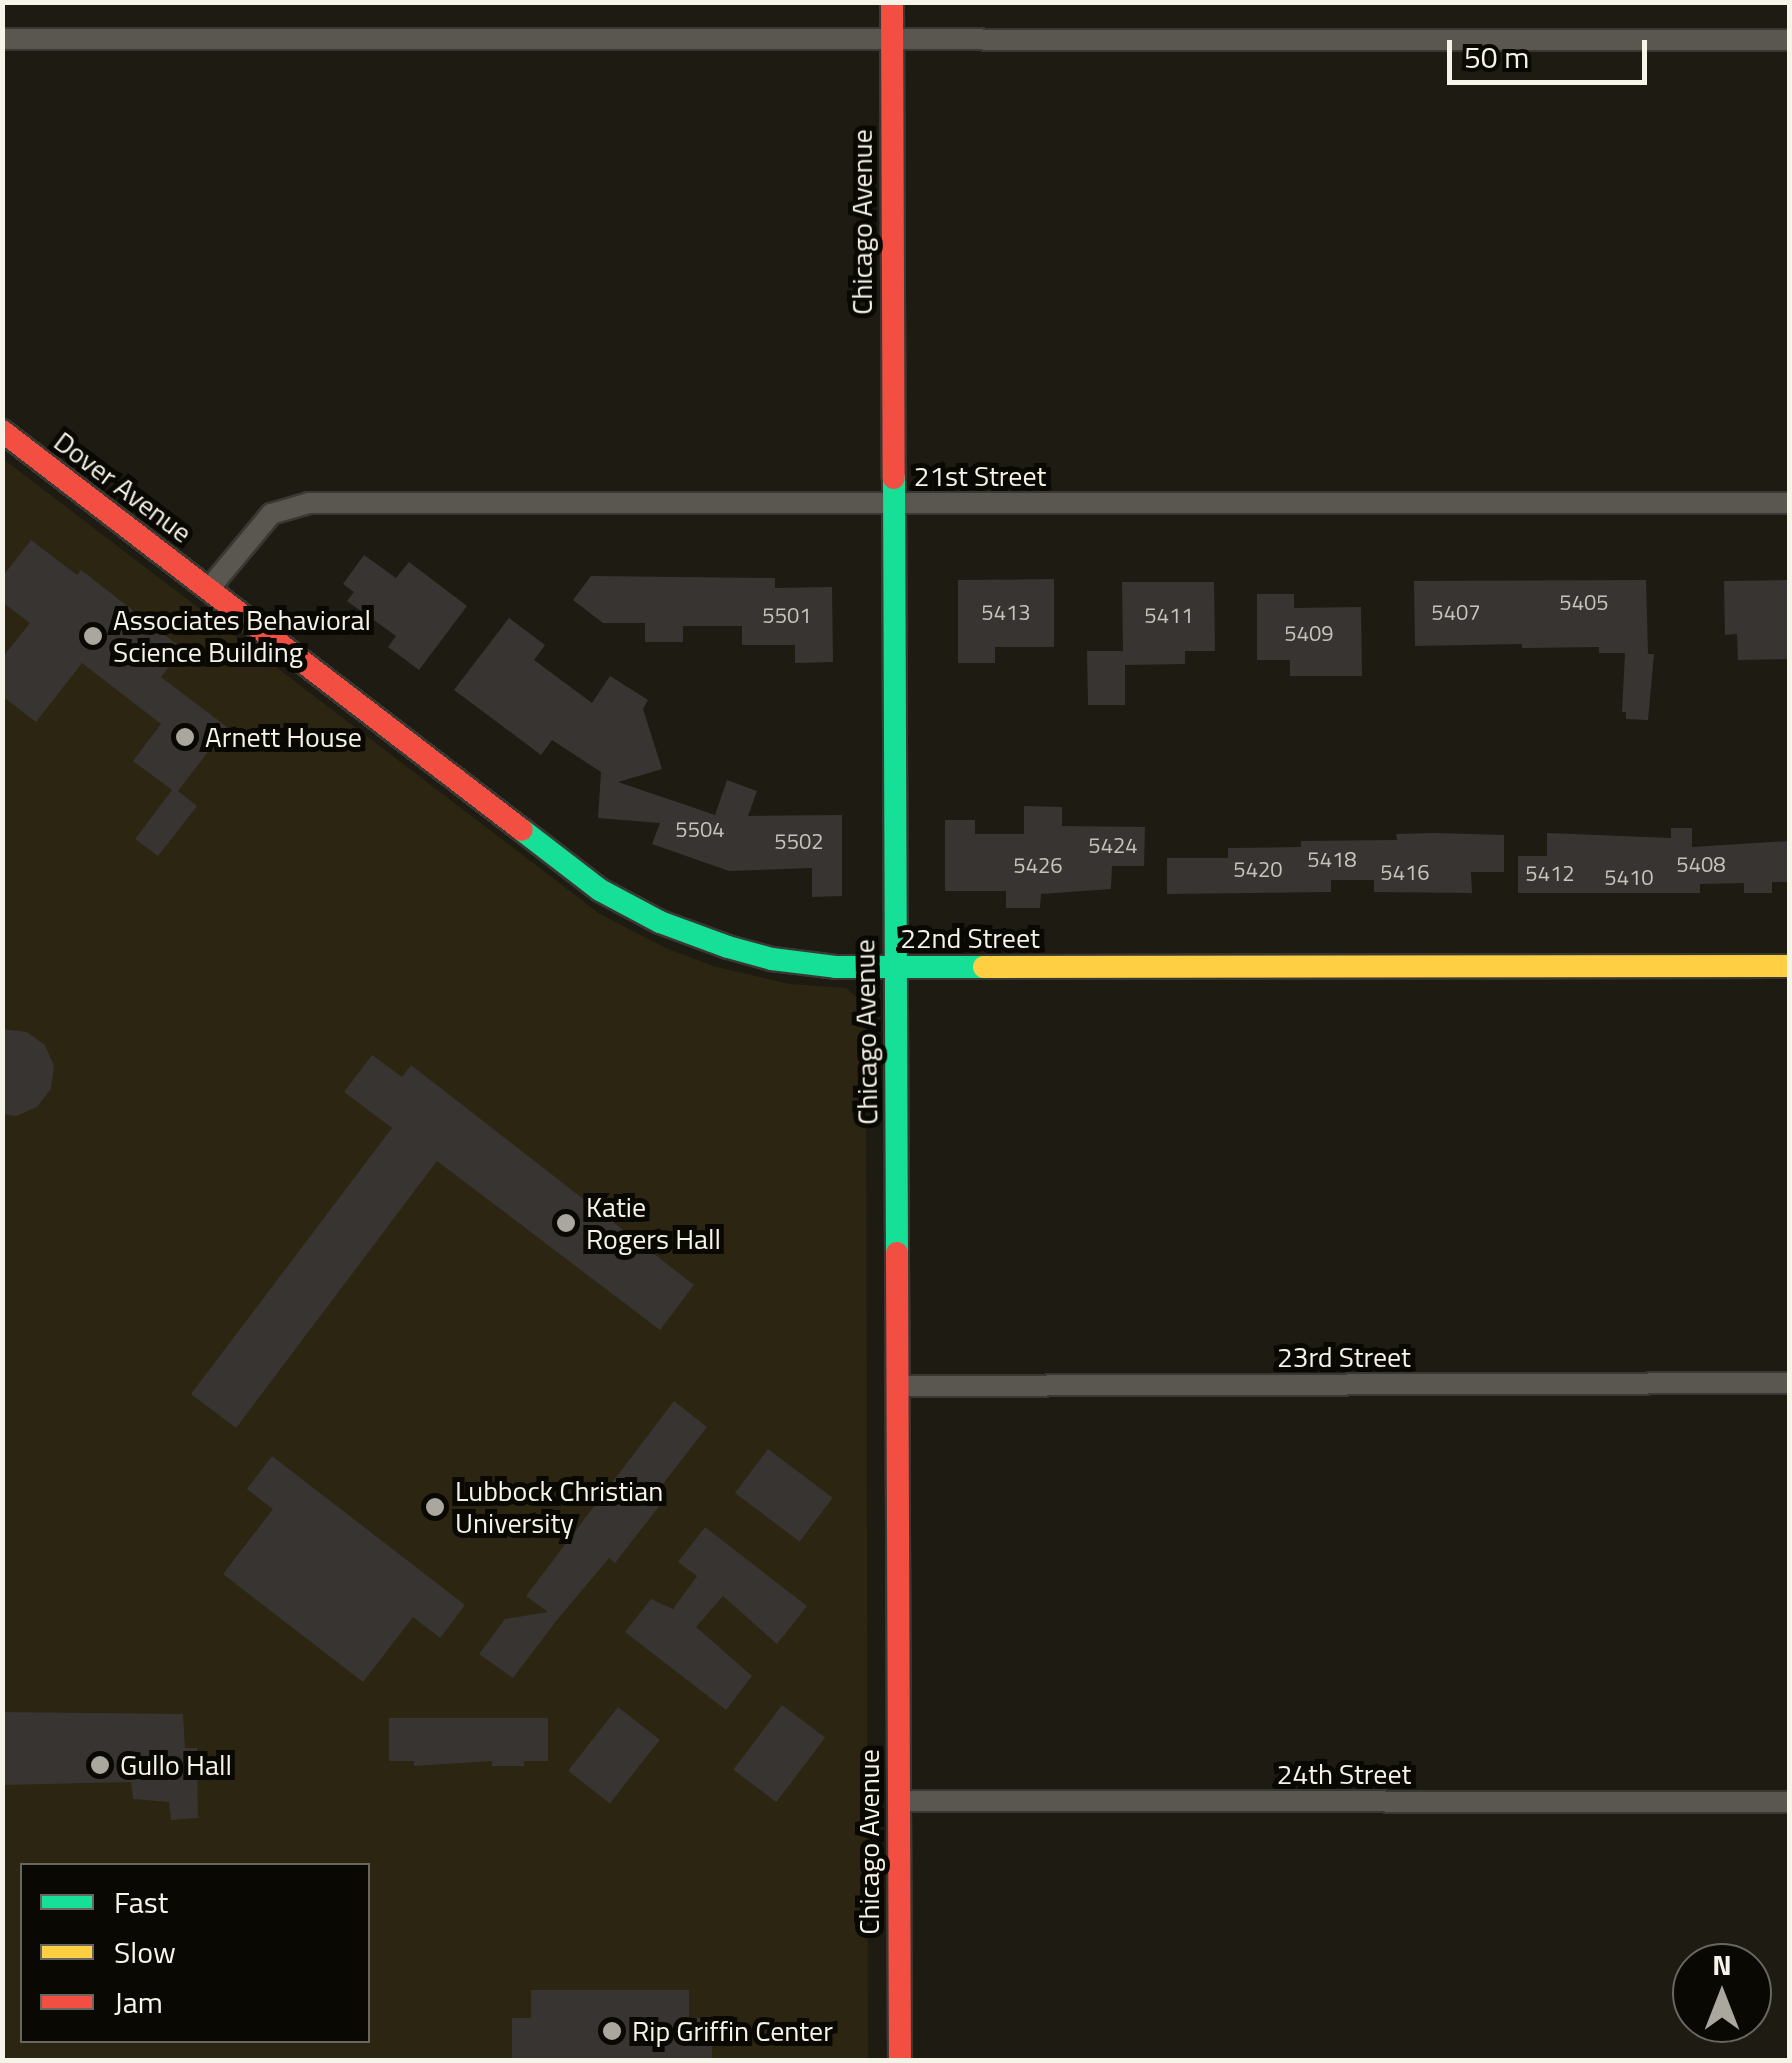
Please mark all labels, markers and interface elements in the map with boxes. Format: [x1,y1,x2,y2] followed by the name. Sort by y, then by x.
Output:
[1452,20,1652,82] scale bar
[1464,34,1529,80] text: 50 m
[845,129,879,315] street label: Chicago Avenue
[48,424,198,550] street label: Dover Avenue
[914,459,1046,493] street label: 21st Street
[1559,590,1609,616] house number: 5405
[981,600,1031,626] house number: 5413
[1431,600,1481,626] house number: 5407
[113,603,371,669] place label: Associates Behavioral Science Building
[762,603,812,629] house number: 5501
[1144,603,1194,629] house number: 5411
[1284,621,1334,647] house number: 5409
[82,625,104,647] marker: Associates Behavioral Science Building
[205,720,362,754] place label: Arnett House
[174,726,196,748] marker: Arnett House
[675,817,725,843] house number: 5504
[774,829,824,855] house number: 5502
[1088,833,1138,859] house number: 5424
[1307,847,1357,873] house number: 5418
[1676,852,1726,878] house number: 5408
[1013,853,1063,879] house number: 5426
[1233,857,1283,883] house number: 5420
[1380,860,1430,886] house number: 5416
[1525,861,1575,887] house number: 5412
[1604,865,1654,891] house number: 5410
[900,921,1040,955] street label: 22nd Street
[848,939,884,1125] street label: Chicago Avenue
[586,1190,721,1256] place label: Katie Rogers Hall
[555,1212,577,1234] marker: Katie Rogers Hall
[1277,1340,1411,1374] street label: 23rd Street
[455,1474,663,1540] place label: Lubbock Christian University
[424,1496,446,1518] marker: Lubbock Christian University
[120,1748,232,1782] place label: Gullo Hall
[852,1749,886,1935] street label: Chicago Avenue
[89,1754,111,1776] marker: Gullo Hall
[1277,1757,1411,1791] street label: 24th Street
[20,1863,370,2043] legend
[114,1879,168,1925] text: Fast
[114,1929,176,1975] text: Slow
[1672,1943,1772,2043] north arrow
[1712,1943,1732,1986] text: N
[114,1979,163,2025] text: Jam
[632,2014,833,2048] place label: Rip Griffin Center
[601,2020,623,2042] marker: Rip Griffin Center

